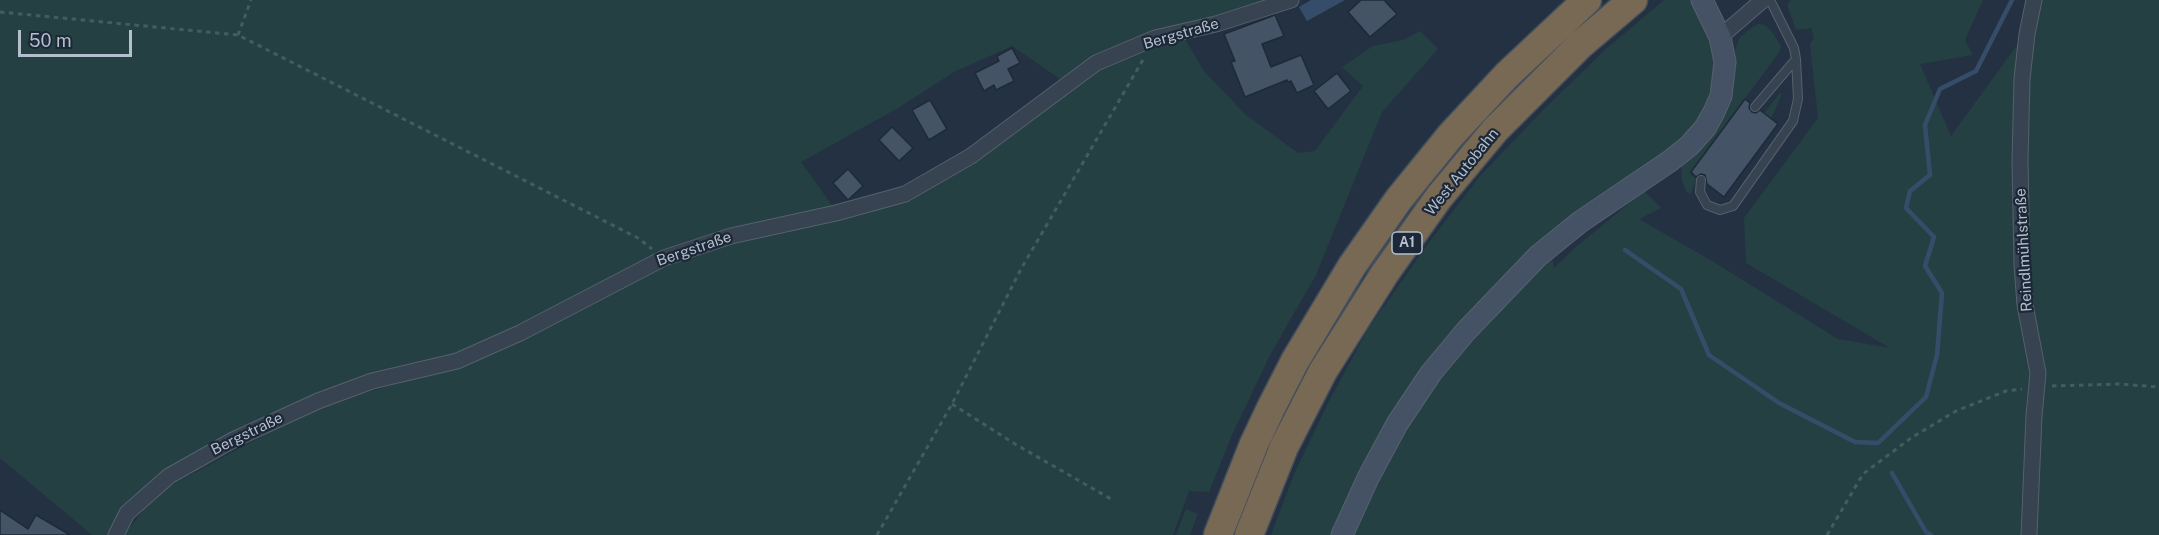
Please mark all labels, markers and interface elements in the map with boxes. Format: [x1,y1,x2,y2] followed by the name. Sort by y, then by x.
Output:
[1141,15,1221,53] street label: Bergstraße
[21,18,135,56] scale bar
[29,30,72,51] text: 50 m
[1421,125,1503,219] street label: West Autobahn
[2012,188,2036,312] street label: Reindlmühlstraße
[654,228,734,270] street label: Bergstraße
[1392,232,1422,254] road number: A1
[208,409,286,459] street label: Bergstraße

